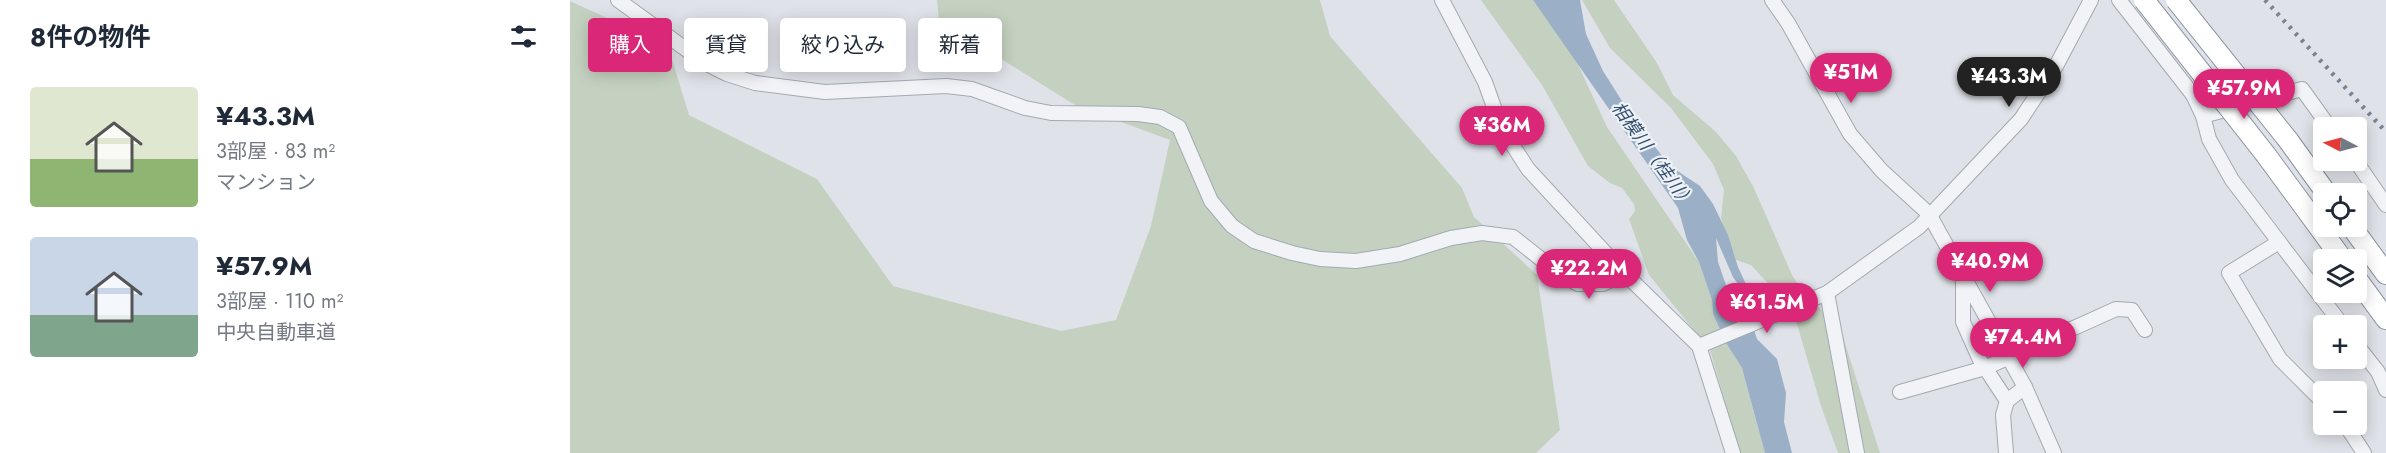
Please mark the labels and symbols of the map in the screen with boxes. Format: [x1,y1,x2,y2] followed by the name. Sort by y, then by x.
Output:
[1815,53,1887,104] pin: ¥51M
[1960,57,2058,108] pin: ¥43.3M
[2195,69,2293,120] pin: ¥57.9M
[1605,96,1701,214] water label: 相模川（桂川）
[1466,106,1538,157] pin: ¥36M
[2313,117,2367,171] north arrow
[1941,242,2039,293] pin: ¥40.9M
[1540,249,1638,300] pin: ¥22.2M
[1718,283,1816,334] pin: ¥61.5M
[1974,318,2072,369] pin: ¥74.4M

